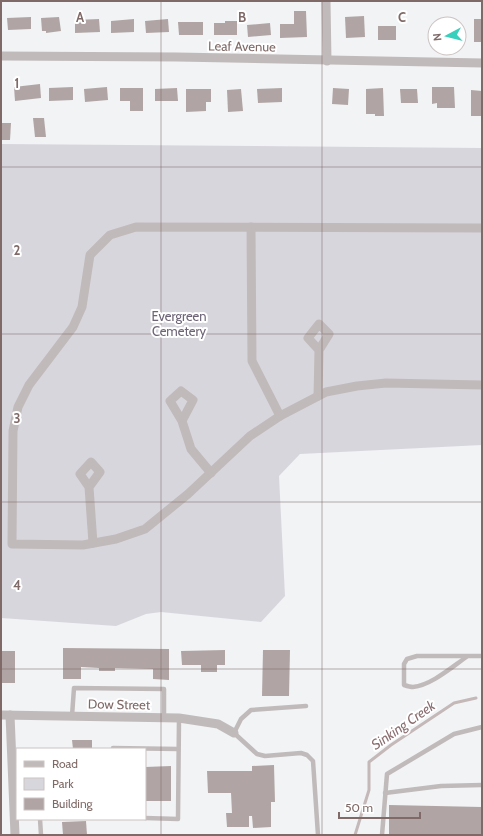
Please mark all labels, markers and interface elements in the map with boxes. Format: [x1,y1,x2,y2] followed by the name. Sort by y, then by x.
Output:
[76,9,85,25] text: A
[238,9,246,25] text: B
[398,9,406,25] text: C
[427,16,467,56] north arrow
[430,33,444,42] text: N
[208,37,276,55] street label: Leaf Avenue
[15,75,19,91] text: 1
[14,242,21,258] text: 2
[152,308,207,339] park label: Evergreen Cemetery
[13,410,21,426] text: 3
[13,577,21,593] text: 4
[88,695,151,713] street label: Dow Street
[367,696,439,754] water label: Sinking Creek
[16,748,146,820] legend
[52,756,78,771] text: Road
[52,776,74,791] text: Park
[339,794,420,820] scale bar
[52,796,94,811] text: Building
[345,800,373,815] text: 50 m

